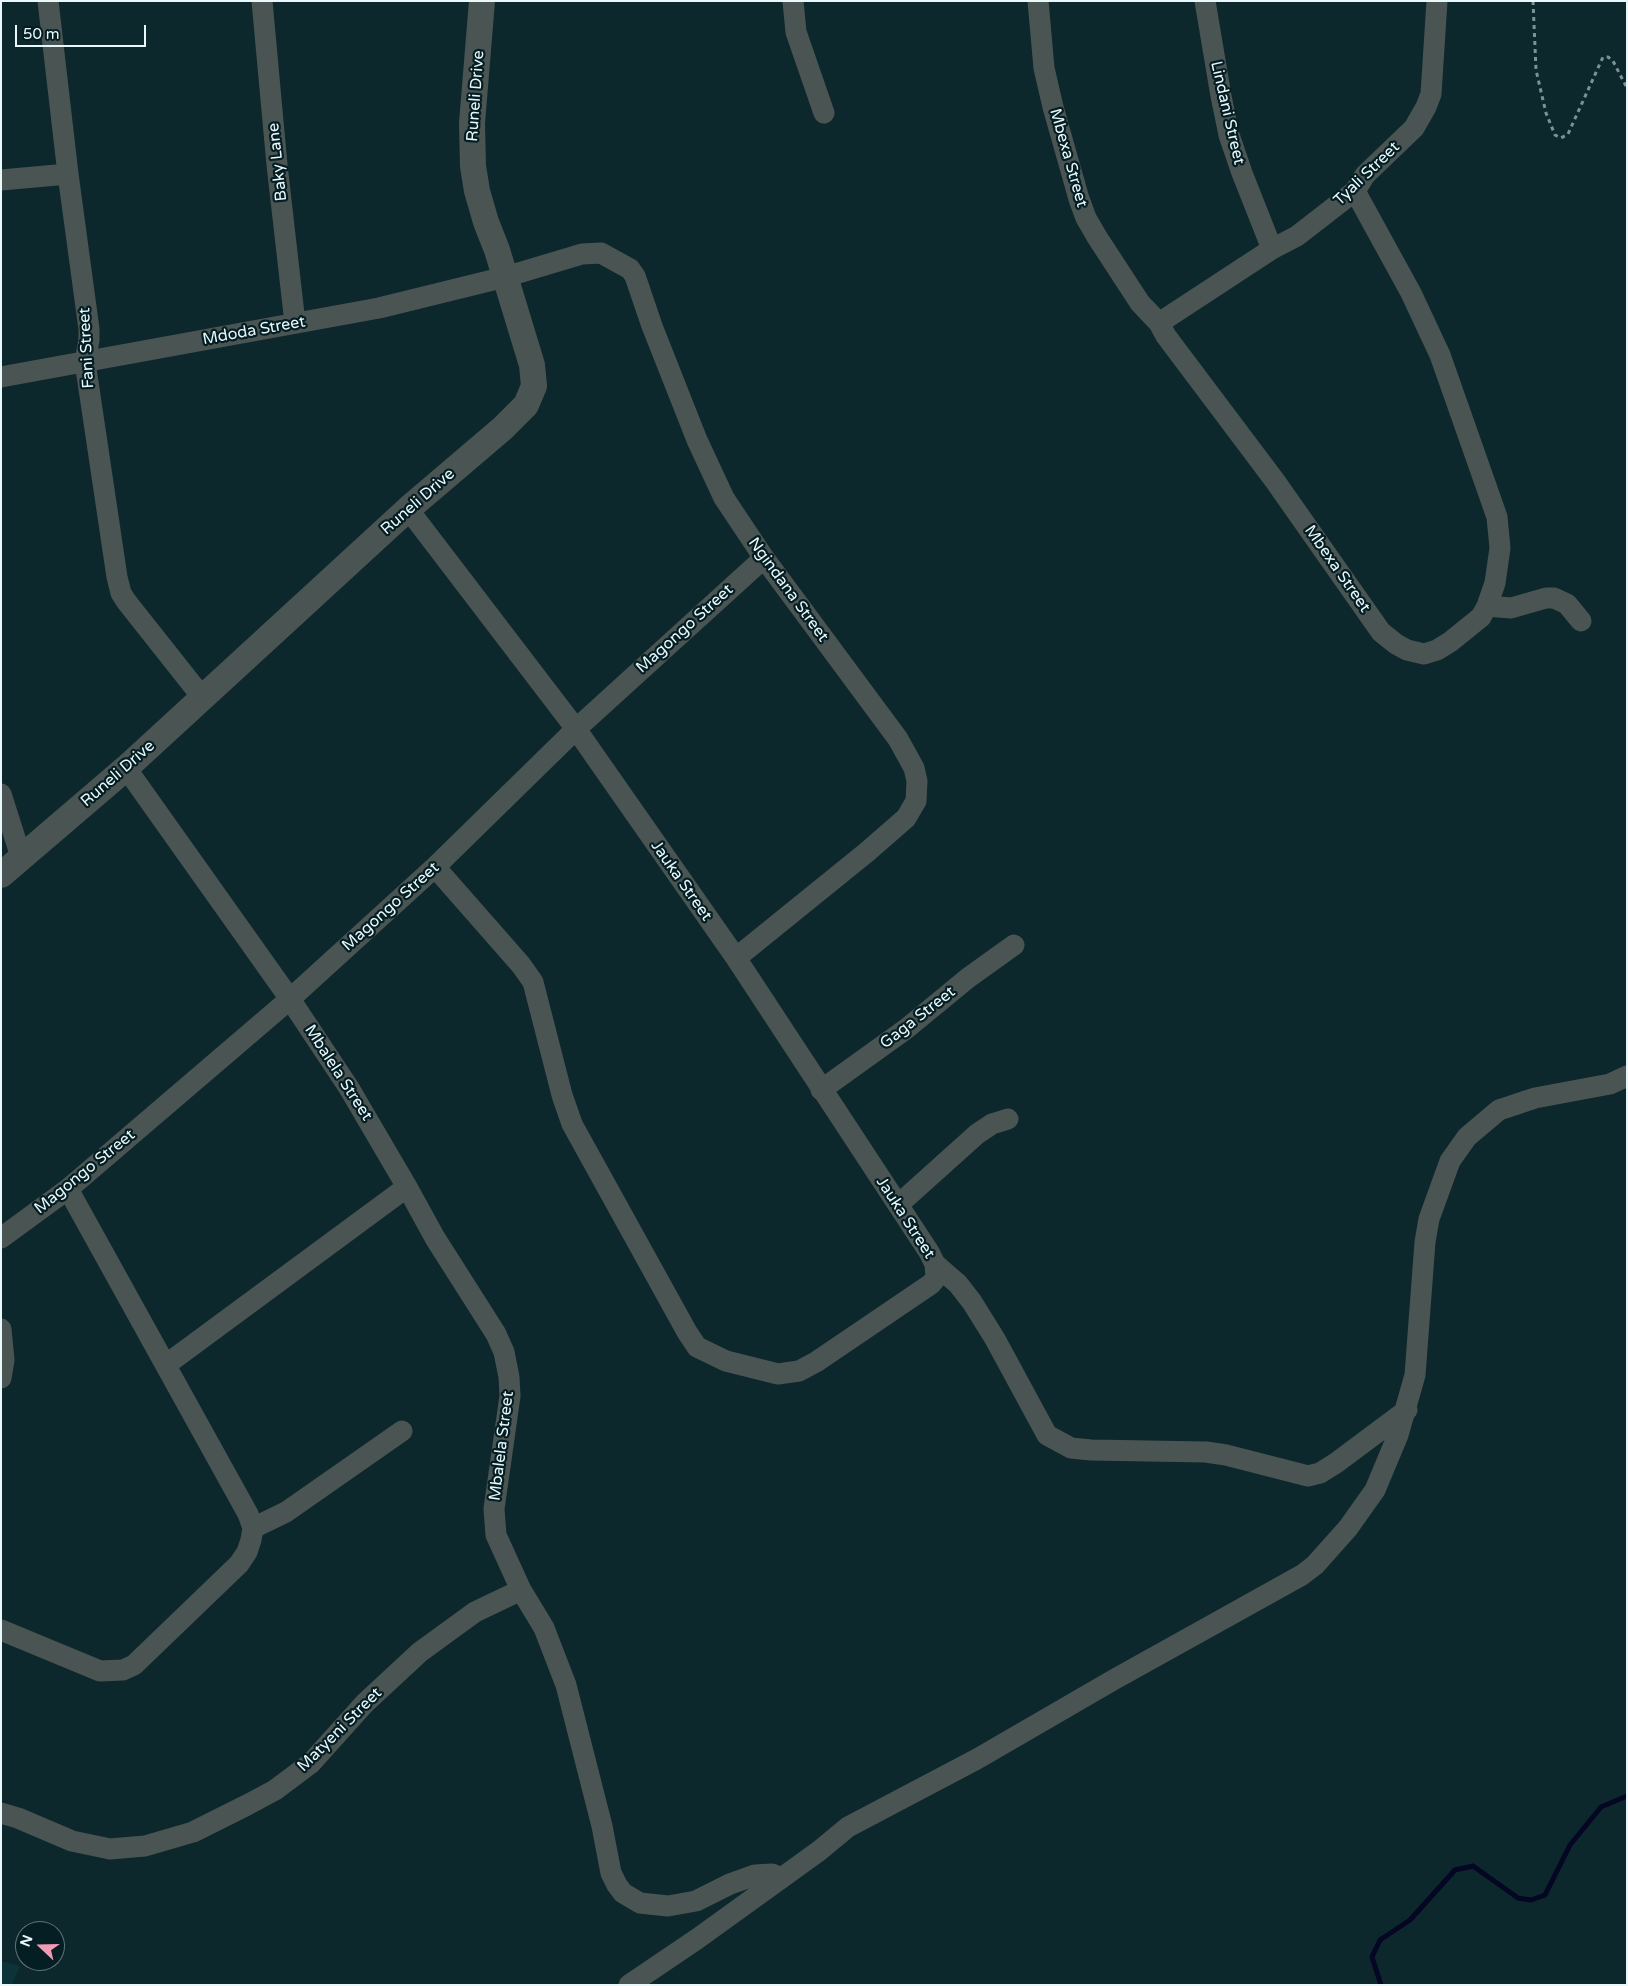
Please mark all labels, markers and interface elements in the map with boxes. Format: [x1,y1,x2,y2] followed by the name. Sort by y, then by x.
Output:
[18,15,149,47] scale bar
[23,25,60,43] text: 50 m
[463,50,489,142] street label: Runeli Drive
[1206,59,1248,167] street label: Lindani Street
[1045,106,1091,210] street label: Mbexa Street
[264,122,292,202] street label: Baky Lane
[1330,138,1404,210] street label: Tyali Street
[75,307,99,389] street label: Fani Street
[201,313,307,349] street label: Mdoda Street
[377,465,459,539] street label: Runeli Drive
[1300,522,1374,616] street label: Mbexa Street
[744,534,832,646] street label: Ngindana Street
[633,580,737,678] street label: Magongo Street
[77,737,159,811] street label: Runeli Drive
[646,837,716,925] street label: Jauka Street
[339,858,443,956] street label: Magongo Street
[877,983,959,1053] street label: Gaga Street
[300,1022,376,1124] street label: Mbalela Street
[31,1126,139,1218] street label: Magongo Street
[871,1174,939,1262] street label: Jauka Street
[486,1390,518,1502] street label: Mbalela Street
[294,1684,386,1776] street label: Matyeni Street
[15,1921,65,1971] north arrow
[17,1933,36,1949] text: N

